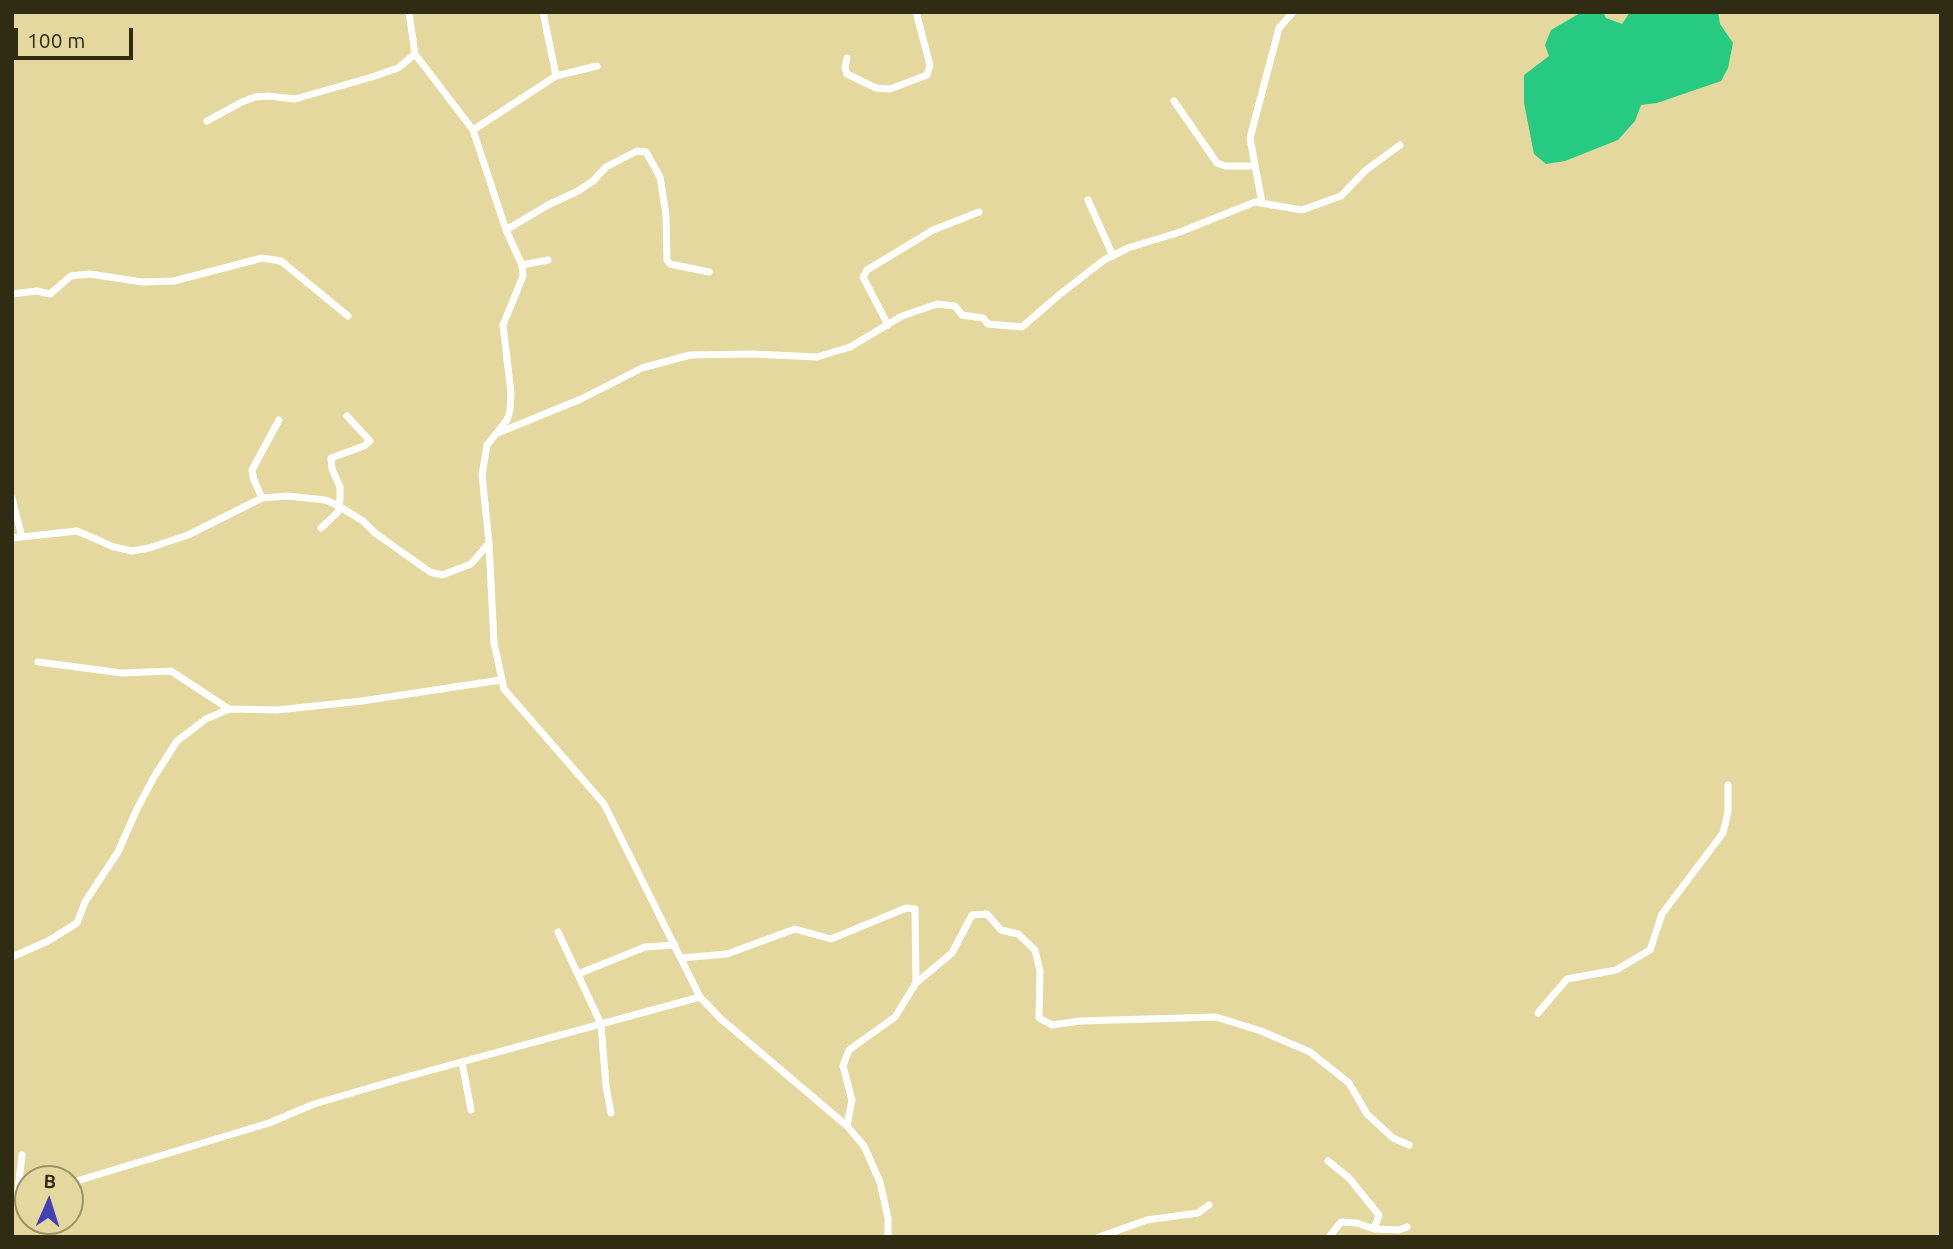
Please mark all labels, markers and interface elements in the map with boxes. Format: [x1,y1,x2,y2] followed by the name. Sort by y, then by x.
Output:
[18,14,136,58] scale bar
[27,28,85,52] text: 100 m
[14,1165,84,1235] north arrow
[43,1170,57,1192] text: B

